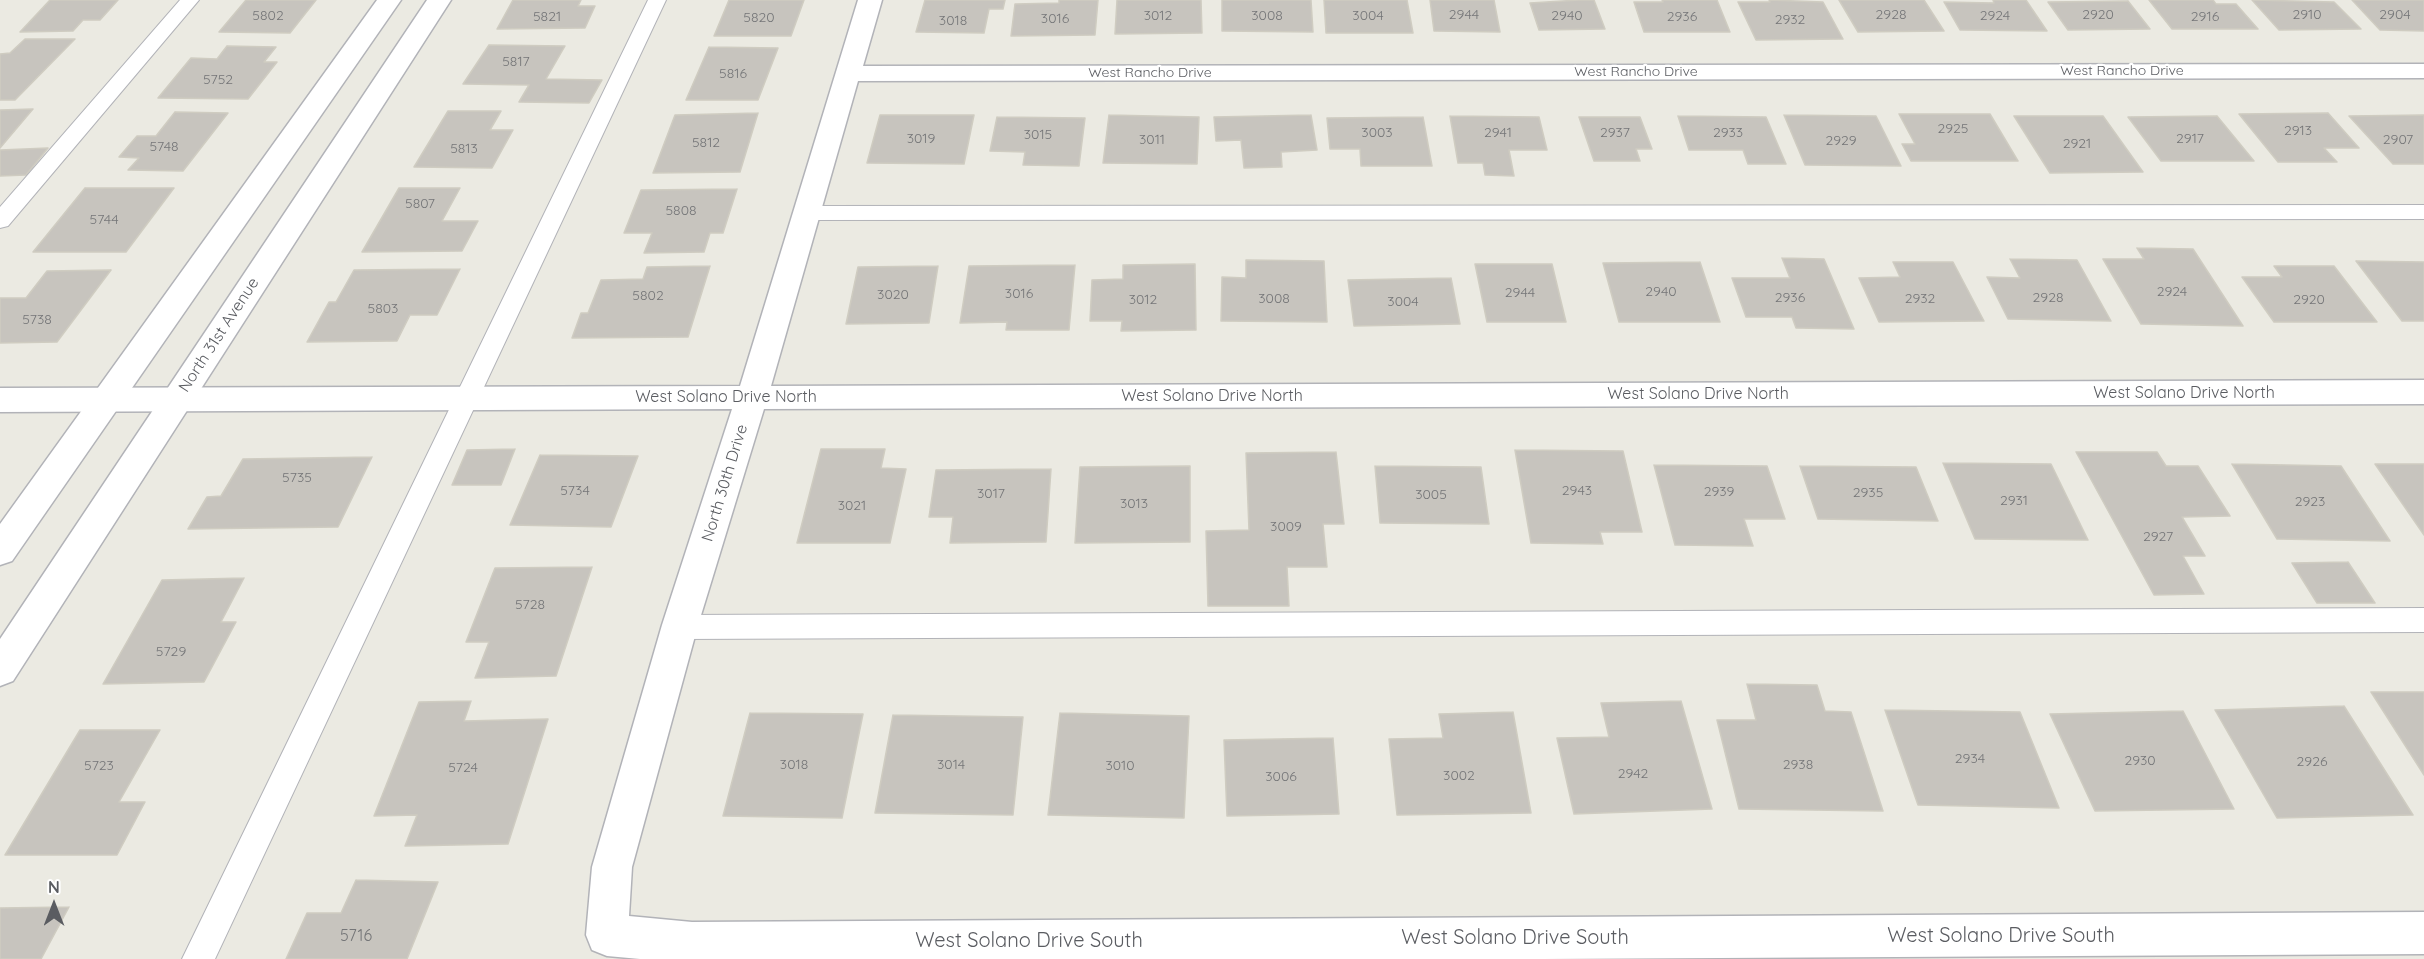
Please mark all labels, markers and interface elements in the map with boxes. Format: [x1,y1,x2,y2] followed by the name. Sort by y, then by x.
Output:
[1449,7,1479,23] house number: 2944
[1876,7,1906,23] house number: 2928
[2082,7,2114,23] house number: 2920
[2292,7,2322,23] house number: 2910
[2379,7,2411,23] house number: 2904
[252,8,284,24] house number: 5802
[1144,8,1172,24] house number: 3012
[1251,8,1283,24] house number: 3008
[1352,8,1384,24] house number: 3004
[1551,8,1583,24] house number: 2940
[1980,8,2010,24] house number: 2924
[533,9,561,25] house number: 5821
[1667,9,1697,25] house number: 2936
[2191,9,2219,25] house number: 2916
[743,10,775,26] house number: 5820
[1041,11,1069,27] house number: 3016
[1775,12,1805,28] house number: 2932
[939,13,967,29] house number: 3018
[502,54,530,70] house number: 5817
[2060,63,2184,79] street label: West Rancho Drive
[1574,64,1698,80] street label: West Rancho Drive
[1088,65,1212,81] street label: West Rancho Drive
[719,66,747,82] house number: 5816
[203,72,233,88] house number: 5752
[1938,121,1968,137] house number: 2925
[2284,123,2312,139] house number: 2913
[1361,125,1393,141] house number: 3003
[1484,125,1512,141] house number: 2941
[1600,125,1630,141] house number: 2937
[1713,125,1743,141] house number: 2933
[1024,127,1052,143] house number: 3015
[907,131,935,147] house number: 3019
[2176,131,2204,147] house number: 2917
[1139,132,1165,148] house number: 3011
[2383,132,2413,148] house number: 2907
[1825,133,1857,149] house number: 2929
[692,135,720,151] house number: 5812
[2063,136,2091,152] house number: 2921
[149,139,179,155] house number: 5748
[450,141,478,157] house number: 5813
[405,196,435,212] house number: 5807
[665,203,697,219] house number: 5808
[89,212,119,228] house number: 5744
[175,274,263,396] street label: North 31st Avenue
[1645,284,1677,300] house number: 2940
[2157,284,2187,300] house number: 2924
[1505,285,1535,301] house number: 2944
[1005,286,1033,302] house number: 3016
[877,287,909,303] house number: 3020
[632,288,664,304] house number: 5802
[1775,290,1805,306] house number: 2936
[2033,290,2063,306] house number: 2928
[1258,291,1290,307] house number: 3008
[1905,291,1935,307] house number: 2932
[1129,292,1157,308] house number: 3012
[2293,292,2325,308] house number: 2920
[1387,294,1419,310] house number: 3004
[368,301,398,317] house number: 5803
[22,312,52,328] house number: 5738
[2093,383,2275,403] street label: West Solano Drive North
[1607,384,1789,404] street label: West Solano Drive North
[1121,386,1303,406] street label: West Solano Drive North
[635,387,817,407] street label: West Solano Drive North
[698,422,752,544] street label: North 30th Drive
[282,470,312,486] house number: 5735
[560,483,590,499] house number: 5734
[1562,483,1592,499] house number: 2943
[1704,484,1734,500] house number: 2939
[1853,485,1883,501] house number: 2935
[977,486,1005,502] house number: 3017
[1415,487,1447,503] house number: 3005
[2000,493,2028,509] house number: 2931
[2295,494,2325,510] house number: 2923
[1120,496,1148,512] house number: 3013
[838,498,866,514] house number: 3021
[1270,519,1302,535] house number: 3009
[2143,529,2173,545] house number: 2927
[515,597,545,613] house number: 5728
[156,644,186,660] house number: 5729
[1955,751,1985,767] house number: 2934
[2124,753,2156,769] house number: 2930
[2297,754,2327,770] house number: 2926
[780,757,808,773] house number: 3018
[937,757,965,773] house number: 3014
[1783,757,1813,773] house number: 2938
[84,758,114,774] house number: 5723
[1105,758,1135,774] house number: 3010
[448,760,478,776] house number: 5724
[1618,766,1648,782] house number: 2942
[1443,768,1475,784] house number: 3002
[1265,769,1297,785] house number: 3006
[24,875,84,935] north arrow
[48,877,60,897] text: N
[1887,924,2115,948] street label: West Solano Drive South
[340,926,372,946] house number: 5716
[1401,926,1629,950] street label: West Solano Drive South
[915,929,1143,953] street label: West Solano Drive South

